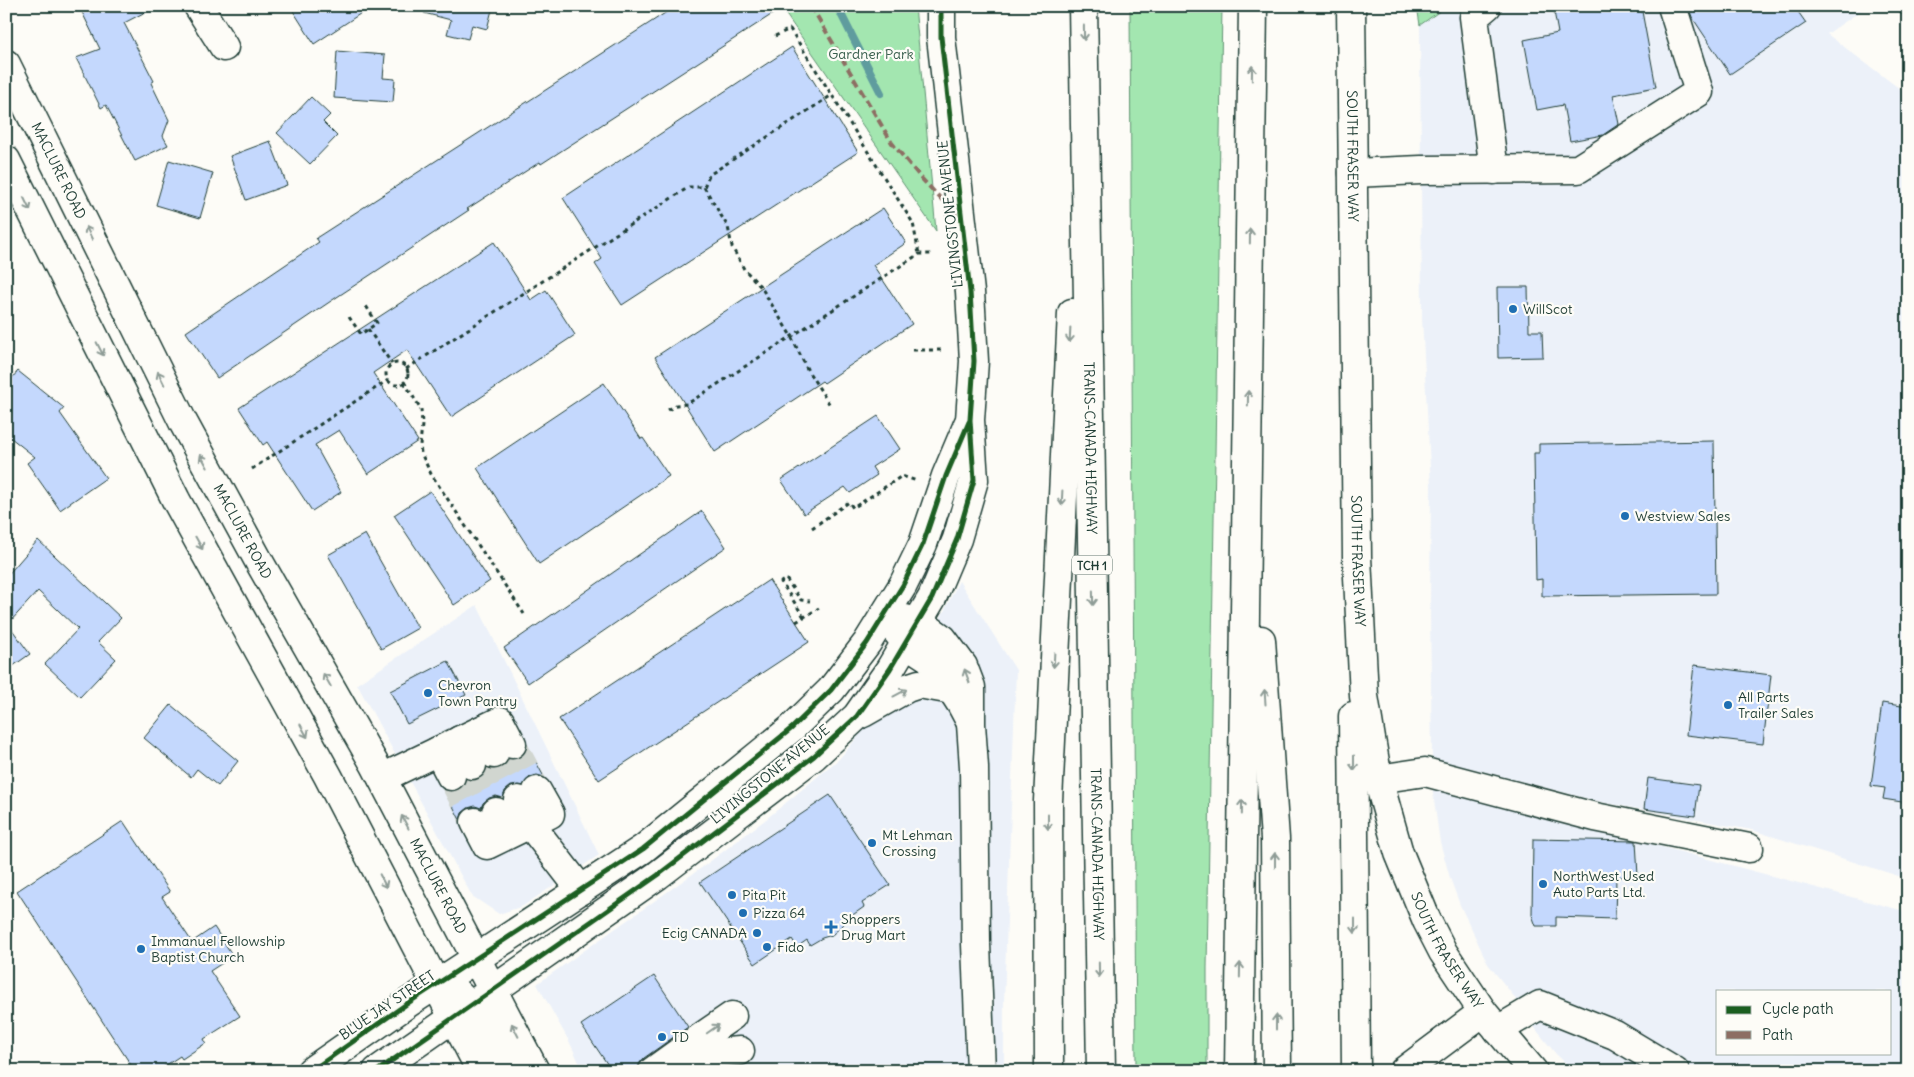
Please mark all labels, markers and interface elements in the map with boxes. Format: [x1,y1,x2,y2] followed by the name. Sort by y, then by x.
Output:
[1079,24,1089,41] one-way arrow
[828,45,914,63] park label: Gardner Park
[1247,65,1257,82] one-way arrow
[1343,90,1362,222] street label: SOUTH FRASER WAY
[27,119,90,222] street label: MACLURE ROAD
[933,139,967,289] street label: LIVINGSTONE AVENUE
[22,196,32,211] one-way arrow
[84,225,94,240] one-way arrow
[1245,228,1255,244] one-way arrow
[1523,300,1573,318] place label: WillScot
[1507,303,1519,315] marker: WillScot
[1066,327,1075,343] one-way arrow
[96,341,105,356] one-way arrow
[1080,362,1101,535] street label: TRANS-CANADA HIGHWAY
[156,371,165,386] one-way arrow
[1243,390,1253,406] one-way arrow
[199,454,208,469] one-way arrow
[210,481,276,582] street label: MACLURE ROAD
[1058,489,1067,505] one-way arrow
[1347,495,1370,627] street label: SOUTH FRASER WAY
[1635,507,1730,525] place label: Westview Sales
[1619,510,1631,522] marker: Westview Sales
[195,535,205,550] one-way arrow
[1072,556,1112,574] road number: TCH 1
[1088,590,1098,606] one-way arrow
[1050,652,1059,668] one-way arrow
[962,669,971,684] one-way arrow
[321,673,331,687] one-way arrow
[438,676,517,710] place label: Chevron Town Pantry
[422,687,434,699] marker: Chevron Town Pantry
[892,687,906,697] one-way arrow
[1738,688,1814,722] place label: All Parts Trailer Sales
[1260,690,1269,706] one-way arrow
[1722,699,1734,711] marker: All Parts Trailer Sales
[707,720,833,828] street label: LIVINGSTONE AVENUE
[299,724,309,738] one-way arrow
[1349,754,1359,771] one-way arrow
[1087,767,1108,941] street label: TRANS-CANADA HIGHWAY
[1237,799,1247,816] one-way arrow
[1043,814,1053,830] one-way arrow
[400,815,410,830] one-way arrow
[882,826,953,860] place label: Mt Lehman Crossing
[406,835,471,937] street label: MACLURE ROAD
[866,837,878,849] marker: Mt Lehman Crossing
[1270,852,1280,868] one-way arrow
[1553,867,1654,901] place label: NorthWest Used Auto Parts Ltd.
[378,874,388,889] one-way arrow
[1537,878,1549,890] marker: NorthWest Used Auto Parts Ltd.
[742,886,786,904] place label: Pita Pit
[726,889,738,901] marker: Pita Pit
[1407,889,1487,1012] street label: SOUTH FRASER WAY
[753,904,805,922] place label: Pizza 64
[737,907,749,919] marker: Pizza 64
[841,910,906,944] place label: Shoppers Drug Mart
[1350,917,1360,933] one-way arrow
[825,921,837,933] marker: Shoppers Drug Mart
[662,924,747,942] place label: Ecig CANADA
[751,927,763,939] marker: Ecig CANADA
[151,932,285,966] place label: Immanuel Fellowship Baptist Church
[777,938,804,956] place label: Fido
[761,941,773,953] marker: Fido
[135,943,147,955] marker: Immanuel Fellowship Baptist Church
[1094,962,1104,978] one-way arrow
[1235,962,1245,978] one-way arrow
[336,966,438,1044] street label: BLUE JAY STREET
[1716,990,1892,1054] legend
[1762,999,1834,1018] text: Cycle path
[1271,1014,1281,1030] one-way arrow
[510,1023,520,1038] one-way arrow
[706,1024,720,1034] one-way arrow
[1762,1025,1793,1044] text: Path
[672,1028,689,1046] place label: TD
[656,1031,668,1043] marker: TD

